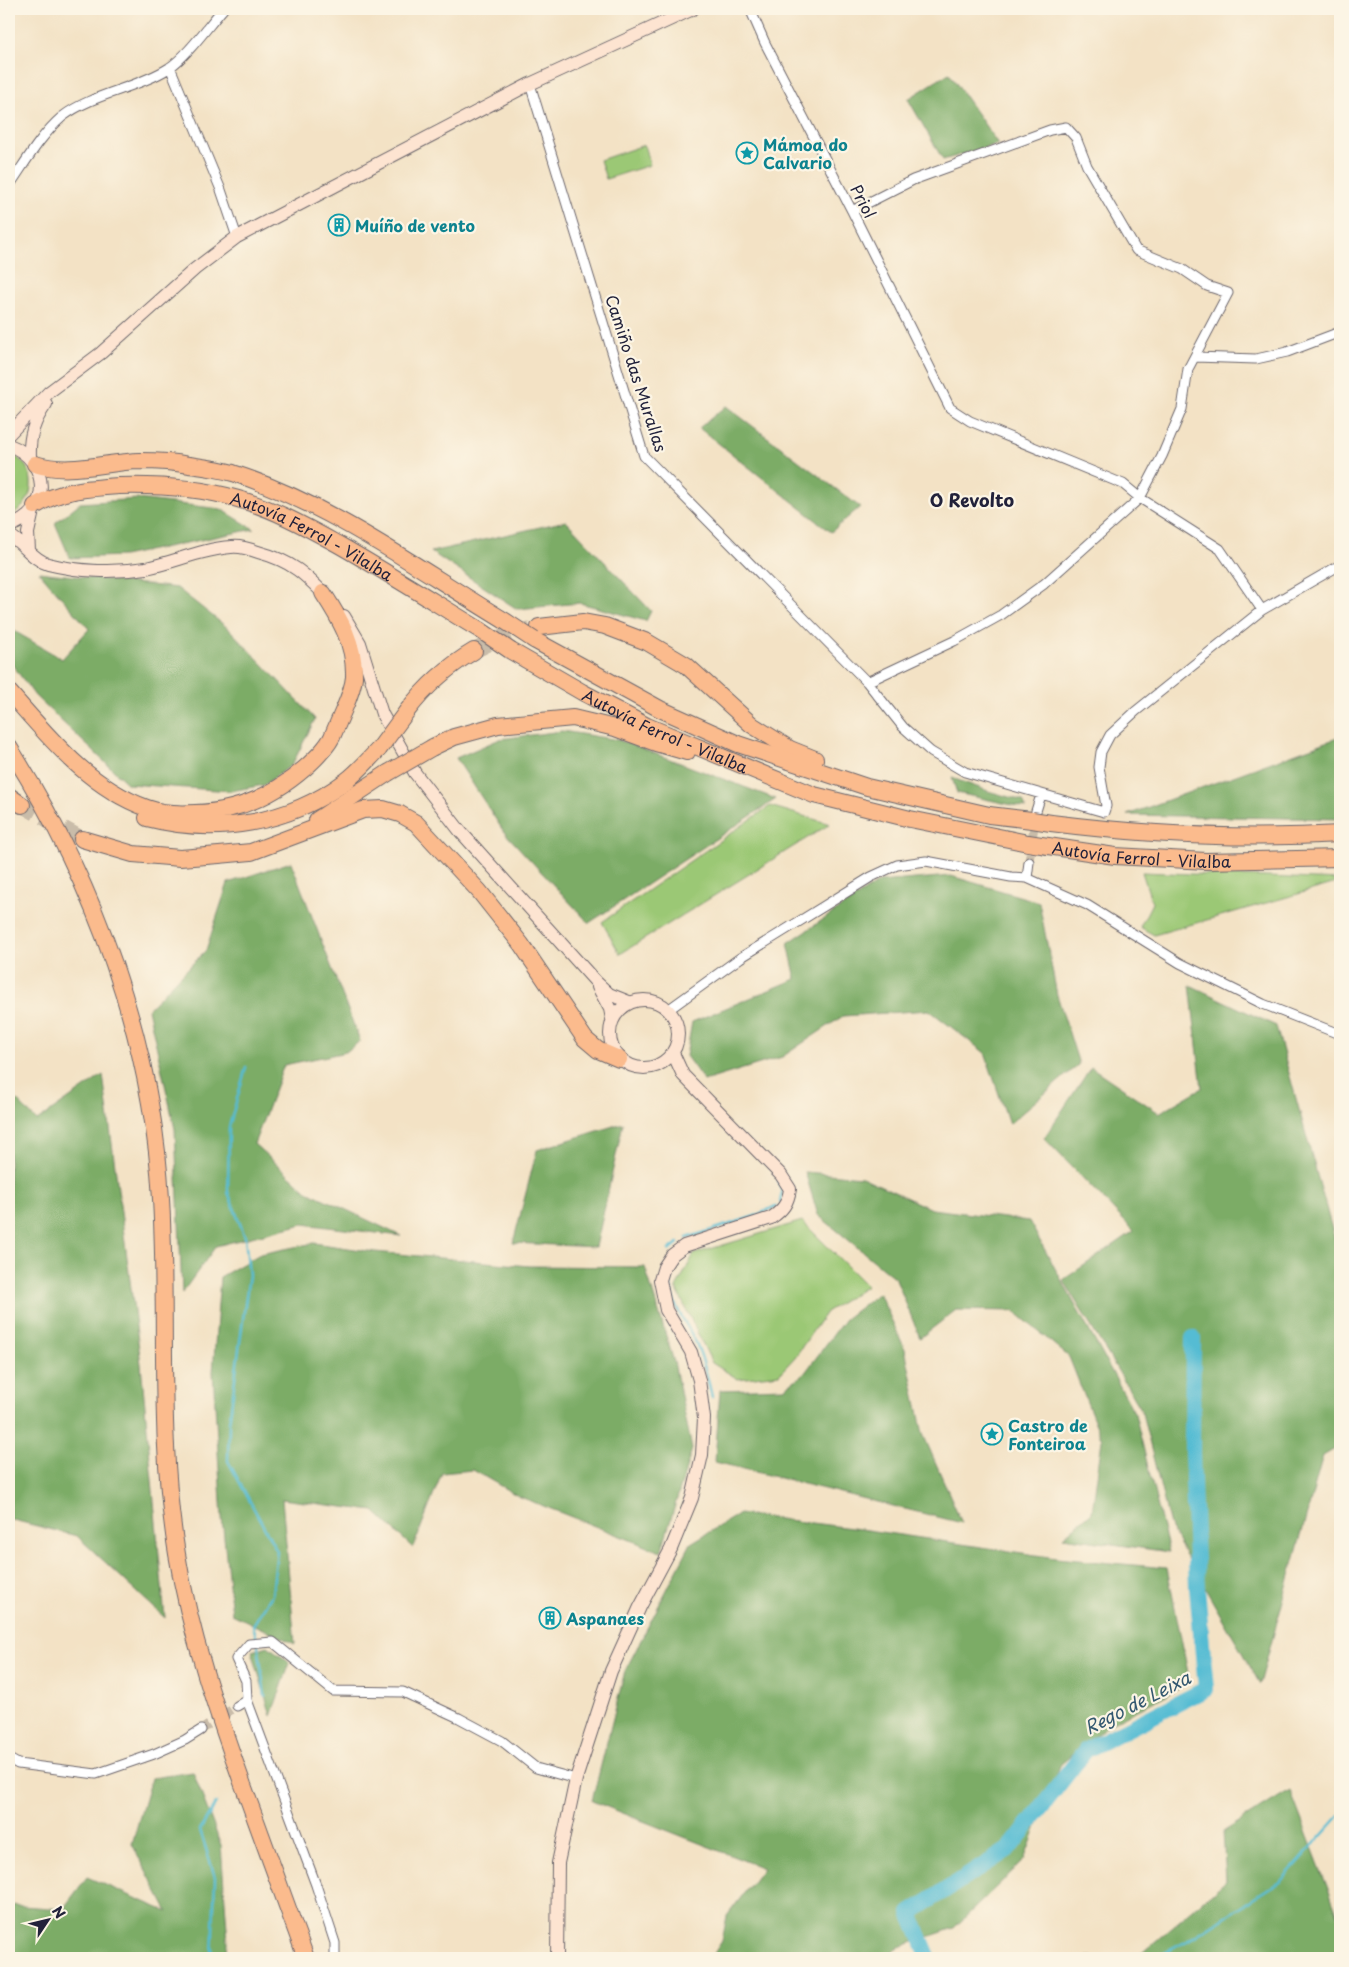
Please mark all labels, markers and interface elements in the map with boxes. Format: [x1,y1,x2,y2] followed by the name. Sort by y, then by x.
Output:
[763,132,848,174] place label: Mámoa do Calvario
[735,141,759,165] place icon: Mámoa do Calvario
[845,180,883,222] street label: Priol
[327,213,351,237] building icon: Muíño de vento
[355,213,475,237] place label: Muíño de vento
[600,291,674,455] street label: Camiño das Murallas
[228,485,398,586] street label: Autovía Ferrol - Vilalba
[930,486,1015,513] district label: O Revolto
[578,682,752,779] street label: Autovía Ferrol - Vilalba
[1050,835,1231,873] street label: Autovía Ferrol - Vilalba
[1008,1413,1088,1455] place label: Castro de Fonteiroa
[980,1422,1004,1446] place icon: Castro de Fonteiroa
[538,1606,562,1630] building icon: Aspanaes
[565,1606,644,1630] place label: Aspanaes
[1079,1663,1195,1740] water label: Rego de Leixa
[22,1894,72,1944] north arrow
[47,1902,71,1923] text: N

